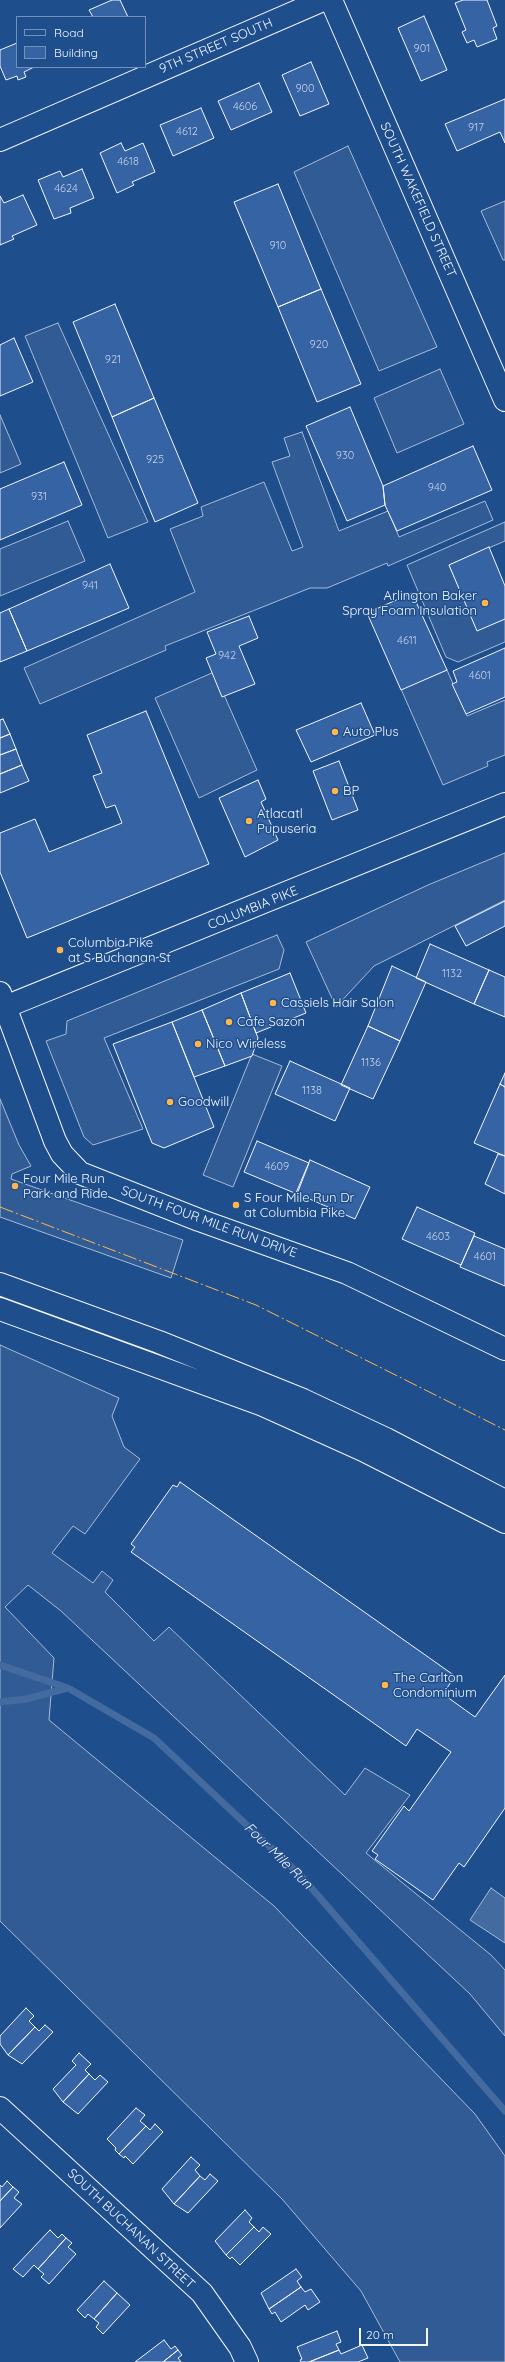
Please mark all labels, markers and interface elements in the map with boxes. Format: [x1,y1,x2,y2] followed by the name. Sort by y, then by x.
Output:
[157,15,275,77] street label: 9TH STREET SOUTH
[16,16,146,68] legend
[54,25,84,40] text: Road
[414,42,430,56] house number: 901
[54,45,98,60] text: Building
[295,82,315,96] house number: 900
[233,100,257,114] house number: 4606
[377,120,459,280] street label: SOUTH WAKEFIELD STREET
[468,121,484,135] house number: 917
[176,125,198,139] house number: 4612
[117,155,139,169] house number: 4618
[54,182,78,196] house number: 4624
[270,239,286,253] house number: 910
[310,338,328,352] house number: 920
[105,353,121,367] house number: 921
[336,449,354,463] house number: 930
[146,453,164,467] house number: 925
[428,481,446,495] house number: 940
[31,490,47,504] house number: 931
[82,579,98,593] house number: 941
[342,588,477,619] place label: Arlington Baker Spray Foam Insulation
[480,598,490,608] marker: Arlington Baker Spray Foam Insulation
[397,634,417,648] house number: 4611
[218,649,236,663] house number: 942
[469,669,491,683] house number: 4601
[343,724,399,740] place label: Auto Plus
[330,727,340,737] marker: Auto Plus
[343,783,359,799] place label: BP
[330,786,340,796] marker: BP
[257,806,316,837] place label: Atlacatl Pupuseria
[244,816,254,826] marker: Atlacatl Pupuseria
[206,883,300,933] street label: COLUMBIA PIKE
[68,935,171,966] place label: Columbia Pike at S Buchanan St
[55,945,65,955] marker: Columbia Pike at S Buchanan St
[442,967,462,981] house number: 1132
[281,995,394,1011] place label: Cassiels Hair Salon
[268,998,278,1008] marker: Cassiels Hair Salon
[237,1014,305,1030] place label: Cafe Sazon
[224,1017,234,1027] marker: Cafe Sazon
[206,1036,286,1052] place label: Nico Wireless
[193,1039,203,1049] marker: Nico Wireless
[361,1056,381,1070] house number: 1136
[302,1084,322,1098] house number: 1138
[178,1094,229,1110] place label: Goodwill
[165,1097,175,1107] marker: Goodwill
[265,1160,289,1174] house number: 4609
[23,1171,108,1202] place label: Four Mile Run Park and Ride
[10,1181,20,1191] marker: Four Mile Run Park and Ride
[119,1183,299,1261] street label: SOUTH FOUR MILE RUN DRIVE
[244,1190,354,1221] place label: S Four Mile Run Dr at Columbia Pike
[231,1200,241,1210] marker: S Four Mile Run Dr at Columbia Pike
[426,1230,450,1244] house number: 4603
[474,1250,496,1264] house number: 4601
[393,1670,477,1701] place label: The Carlton Condominium
[380,1680,390,1690] marker: The Carlton Condominium
[241,1819,315,1893] water label: Four Mile Run
[64,2166,198,2292] street label: SOUTH BUCHANAN STREET
[361,2320,430,2346] scale bar
[366,2327,394,2342] text: 20 m

